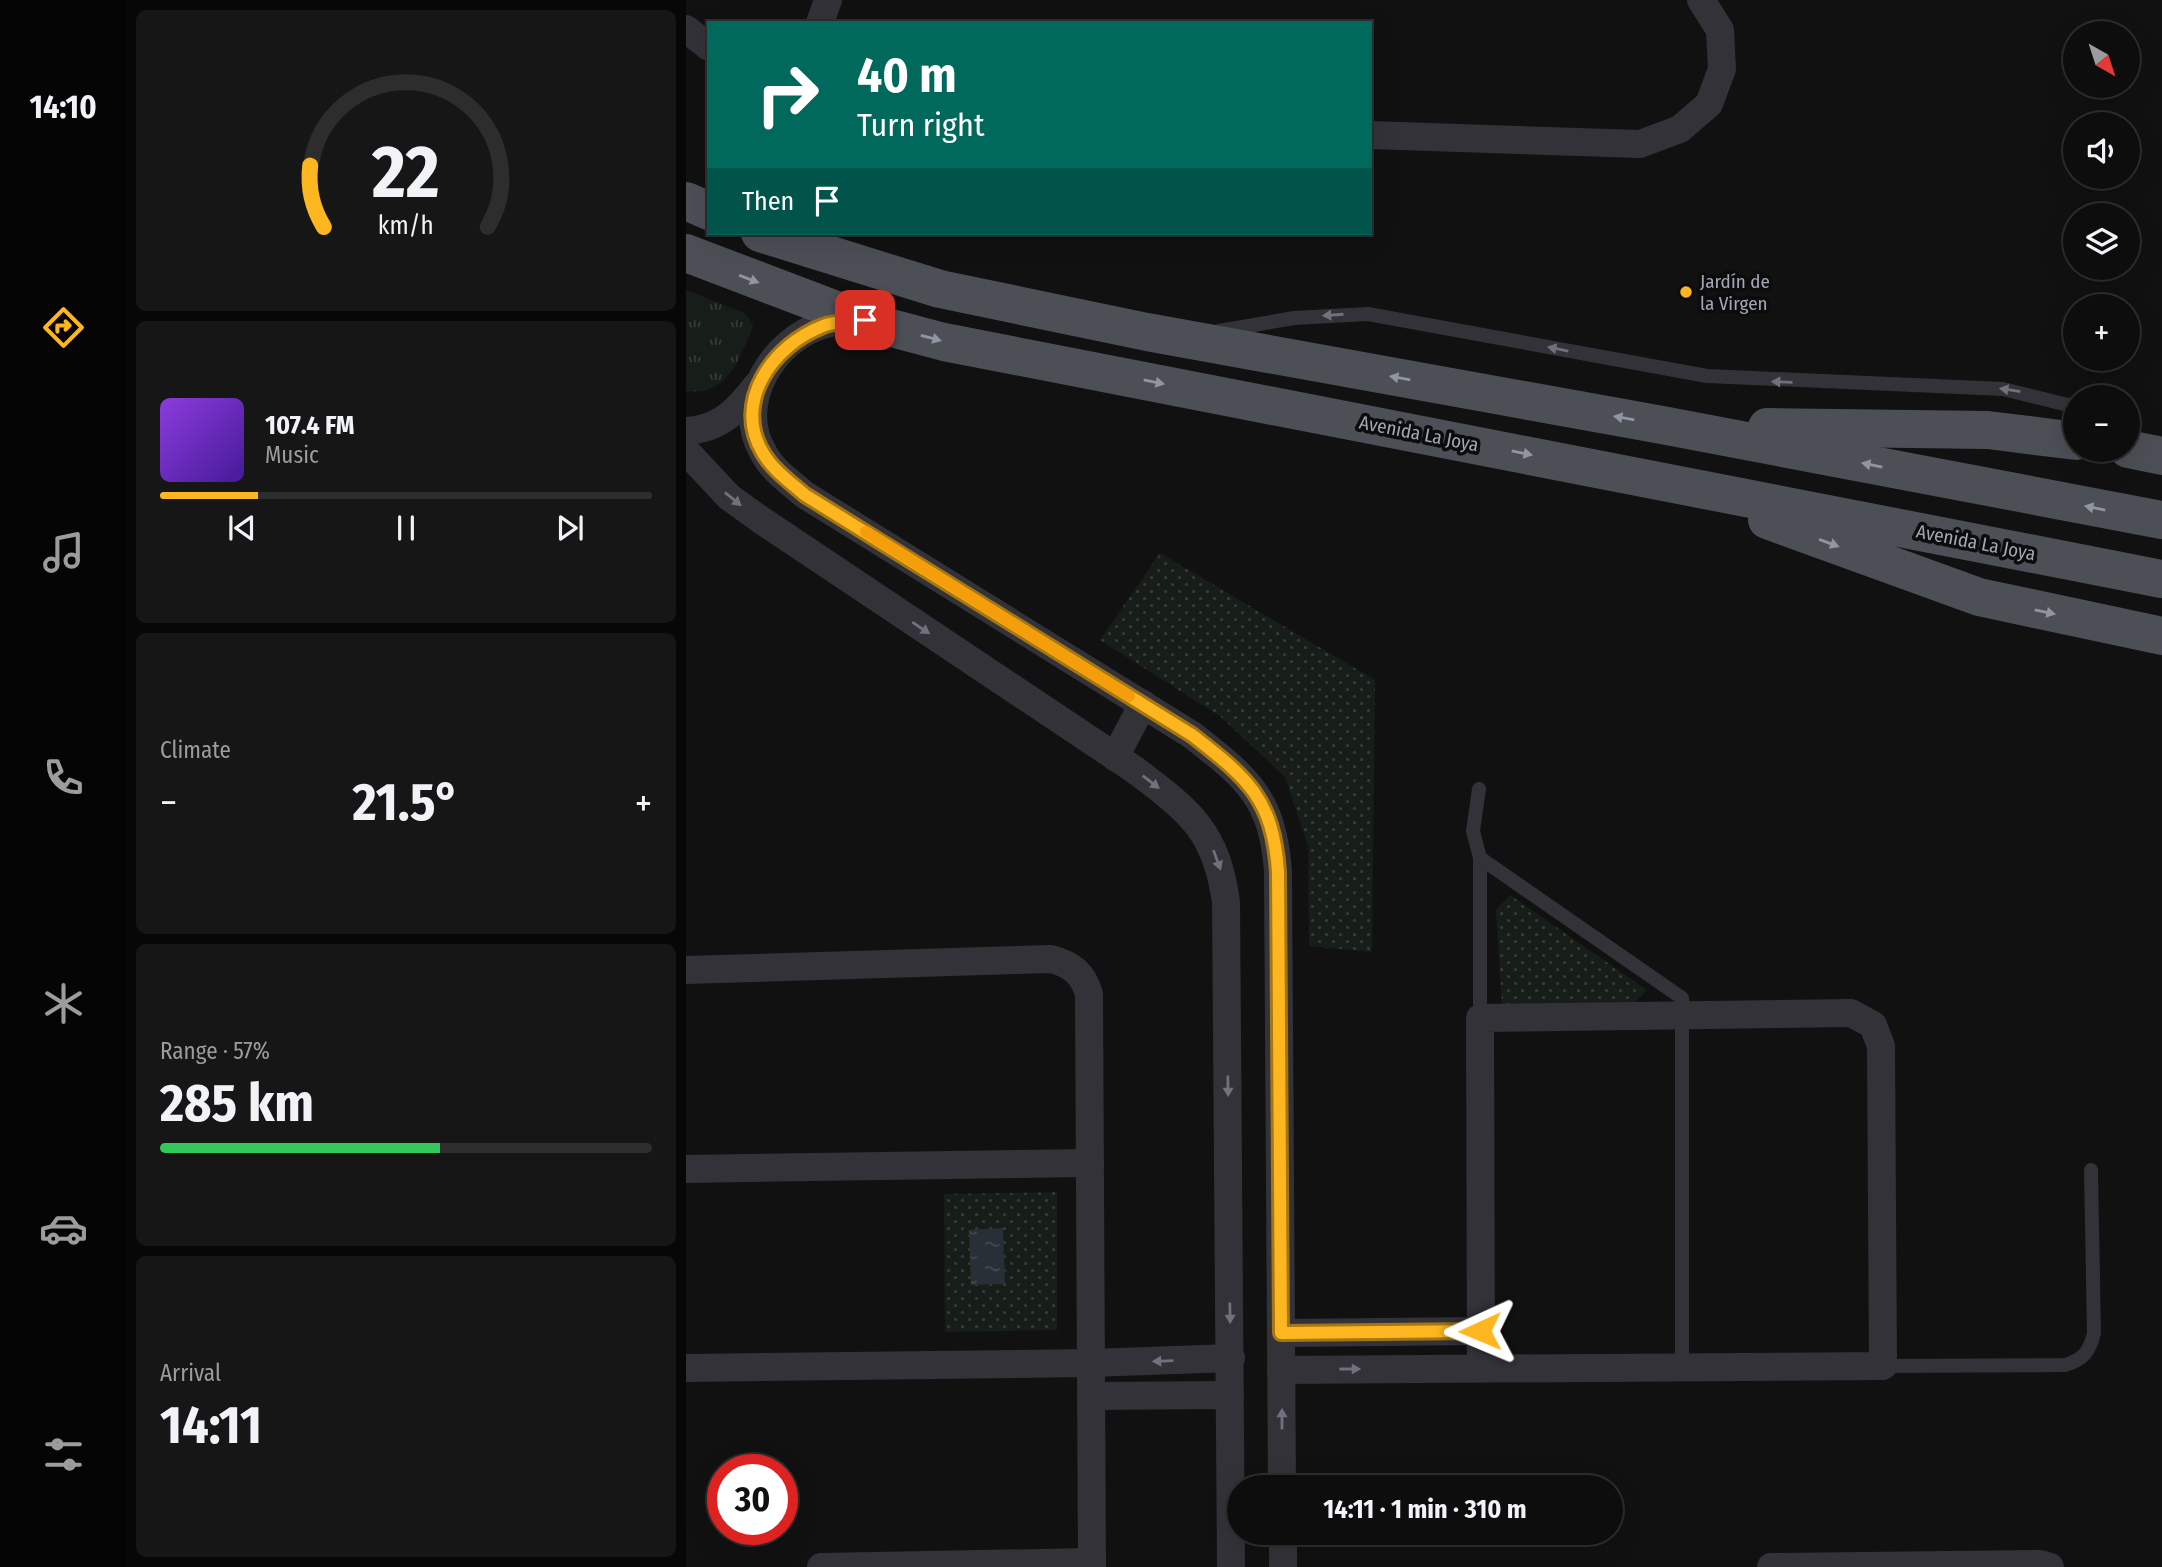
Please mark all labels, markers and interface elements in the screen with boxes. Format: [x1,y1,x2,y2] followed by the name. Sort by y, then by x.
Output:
[2063,21,2140,98] north arrow
[2063,21,2140,462] map controls
[857,46,957,105] text: 40 m
[742,49,833,140] icon: right
[29,88,97,126] text: 14:10
[857,106,984,144] text: Turn right
[2063,112,2140,189] button: sound
[371,129,440,216] text: 22
[808,182,846,220] icon: arrive
[742,186,794,217] text: Then
[2063,203,2140,280] button: layers
[378,211,434,241] text: km/h
[1700,270,1770,315] place label: Jardín de la Virgen
[739,274,760,285] one-way arrow
[1678,284,1694,300] marker: Jardín de la Virgen
[835,290,895,350] pin
[2063,294,2140,371] button: +
[846,301,884,339] icon: arrive
[39,303,88,352] icon: directions
[1322,310,1344,321] one-way arrow
[920,333,942,344] one-way arrow
[1547,343,1569,354] one-way arrow
[1389,372,1411,383] one-way arrow
[1771,376,1793,387] one-way arrow
[1143,377,1165,388] one-way arrow
[1998,384,2020,395] one-way arrow
[2063,385,2140,462] button: −
[265,410,354,441] text: 107.4 FM
[1357,411,1481,456] street label: Avenida La Joya
[1613,412,1635,423] one-way arrow
[265,441,319,469] text: Music
[1511,448,1533,459] one-way arrow
[1860,459,1882,470] one-way arrow
[724,492,742,507] one-way arrow
[2084,502,2106,513] one-way arrow
[223,509,261,547] icon: previous
[387,509,425,547] icon: pause
[551,509,589,547] icon: next
[1914,520,2038,565] street label: Avenida La Joya
[39,528,88,577] icon: music
[1818,538,1839,549] one-way arrow
[2034,606,2056,617] one-way arrow
[911,621,931,634] one-way arrow
[160,736,231,764] text: Climate
[39,753,88,802] icon: phone
[352,771,459,834] text: 21.5°
[1141,775,1160,789] one-way arrow
[160,780,177,826] text: −
[635,780,652,826] text: +
[1212,849,1223,870] one-way arrow
[39,979,88,1028] icon: climate
[160,1037,270,1065] text: Range · 57%
[160,1072,314,1135] text: 285 km
[1222,1075,1234,1097] one-way arrow
[39,1204,88,1253] icon: car
[1443,1294,1517,1368] position arrow
[1225,1302,1236,1324] one-way arrow
[1151,1355,1173,1366] one-way arrow
[160,1359,221,1387] text: Arrival
[1339,1364,1361,1375] one-way arrow
[160,1394,262,1457] text: 14:11
[1276,1408,1288,1430] one-way arrow
[39,1430,88,1479] icon: filters
[707,1454,798,1545] speed limit sign: 30
[1323,1494,1527,1525] text: 14:11 · 1 min · 310 m

